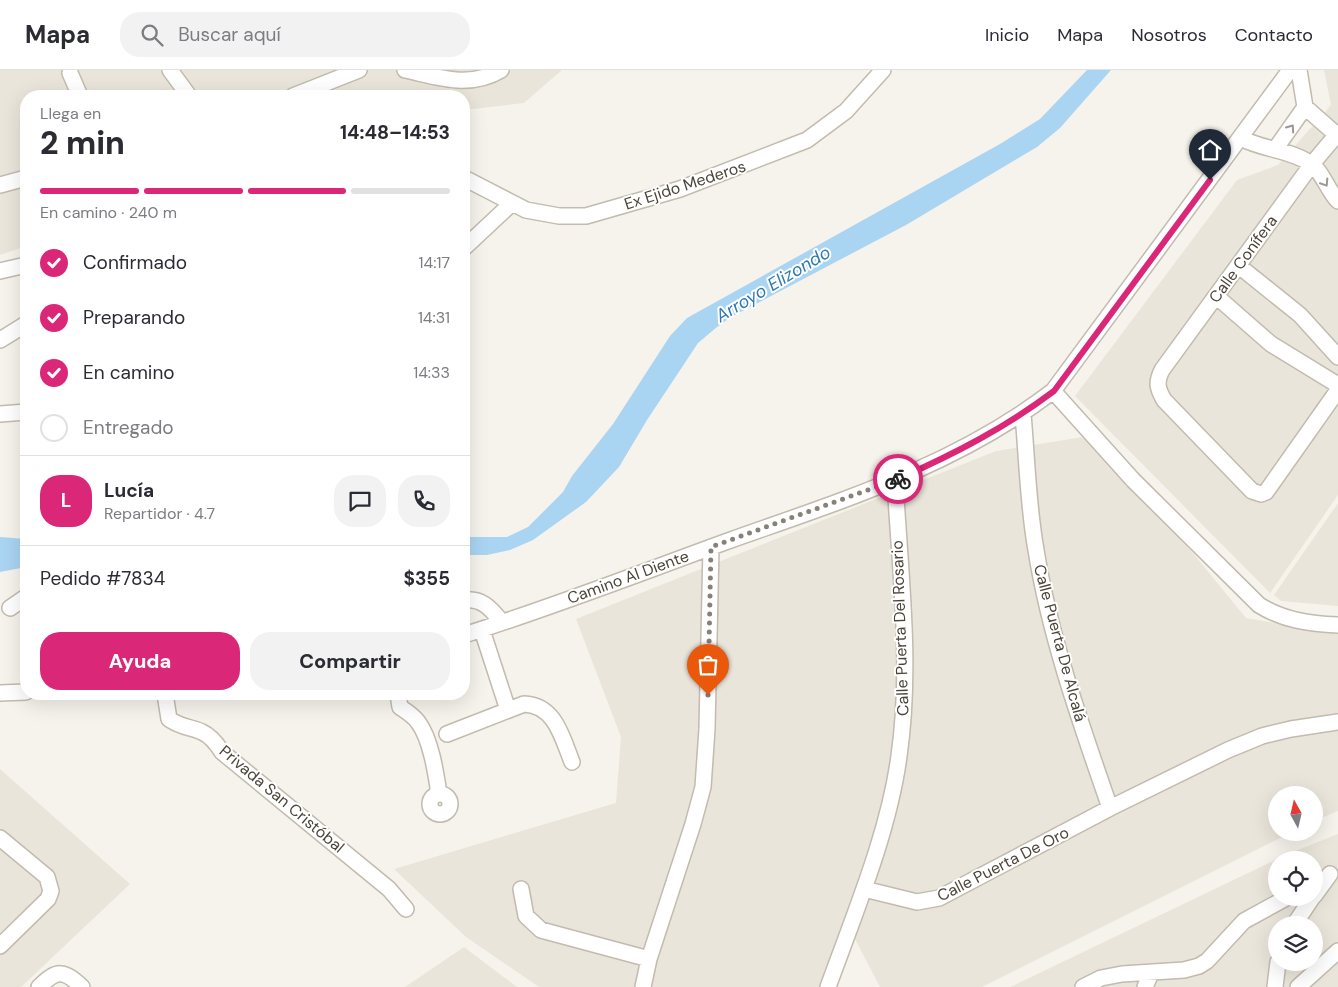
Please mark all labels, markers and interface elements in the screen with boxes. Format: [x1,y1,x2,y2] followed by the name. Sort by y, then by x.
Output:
[120,12,470,57] search box
[25,19,90,50] text: Mapa
[138,21,166,49] icon: search
[178,22,281,47] text: Buscar aquí
[985,23,1029,47] text: Inicio
[1057,23,1103,47] text: Mapa
[1131,23,1207,47] text: Nosotros
[1235,23,1313,47] text: Contacto
[40,103,101,124] text: Llega en
[340,120,450,145] text: 14:48–14:53
[40,122,125,164] text: 2 min
[1285,124,1294,133] one-way arrow
[1189,129,1231,180] pin
[1196,136,1224,164] icon: home
[622,155,748,215] street label: Ex Ejido Mederos
[1318,177,1328,186] one-way arrow
[40,202,177,223] text: En camino · 240 m
[1204,211,1282,307] street label: Calle Conífera
[710,240,835,328] water label: Arroyo Elizondo
[40,249,68,277] icon: check
[83,250,187,275] text: Confirmado
[419,252,450,273] text: 14:17
[40,304,68,332] icon: check
[83,305,185,330] text: Preparando
[418,307,450,328] text: 14:31
[40,359,68,387] icon: check
[83,360,175,385] text: En camino
[413,362,450,383] text: 14:33
[83,415,174,440] text: Entregado
[873,454,923,504] courier
[884,465,912,493] icon: bike
[334,475,386,527] button: chat
[398,475,450,527] button: phone
[104,478,154,503] text: Lucía
[61,488,71,513] text: L
[104,503,215,524] text: Repartidor · 4.7
[886,540,914,716] street label: Calle Puerta Del Rosario
[564,545,692,609] street label: Camino Al Diente
[1029,562,1091,724] street label: Calle Puerta De Alcalá
[40,566,165,591] text: Pedido #7834
[403,566,450,591] text: $355
[40,632,240,690] button: Ayuda
[250,632,450,690] button: Compartir
[687,644,729,695] pin
[694,651,722,679] icon: bag
[215,741,349,857] street label: Privada San Cristóbal
[1268,786,1322,841] north arrow
[1268,786,1323,971] map controls
[934,822,1072,906] street label: Calle Puerta De Oro
[1268,851,1323,906] button: locate
[1268,916,1323,971] button: layers

